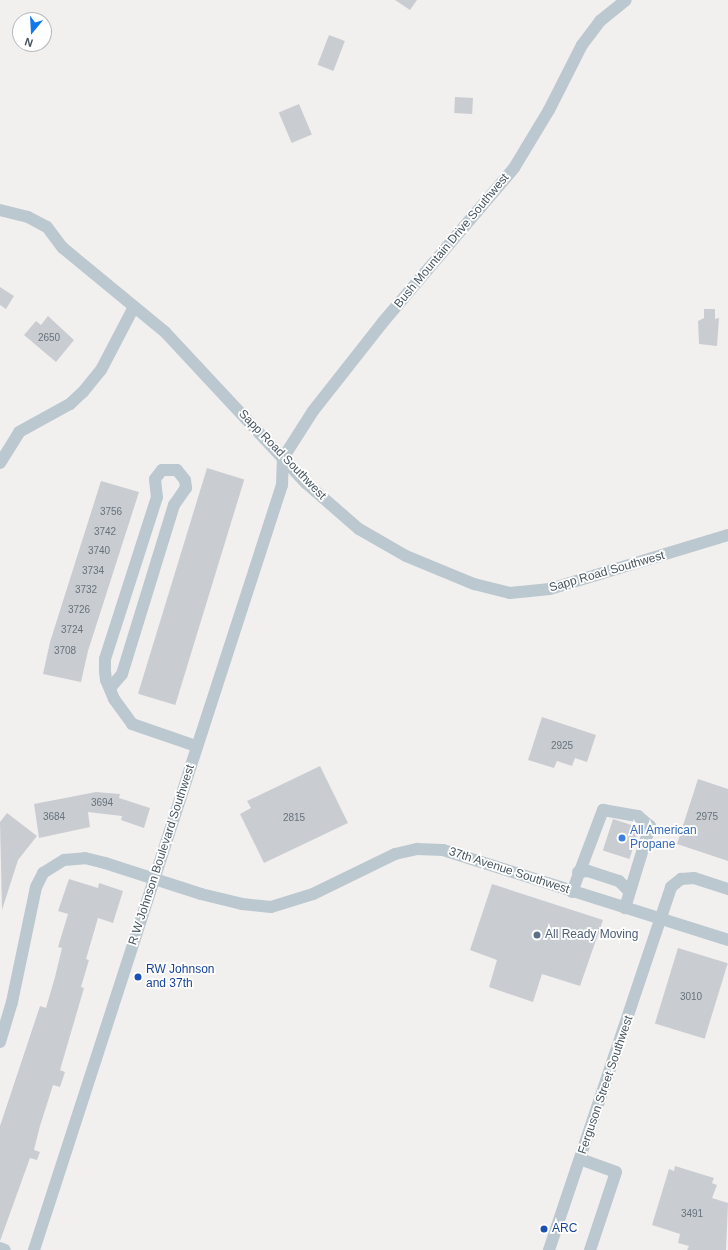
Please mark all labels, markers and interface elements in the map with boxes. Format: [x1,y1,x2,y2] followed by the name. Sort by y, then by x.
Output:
[12,12,52,52] north arrow
[23,36,34,49] text: N
[392,171,512,311] street label: Bush Mountain Drive Southwest
[38,332,60,344] house number: 2650
[235,407,329,503] street label: Sapp Road Southwest
[100,506,122,518] house number: 3756
[94,526,116,538] house number: 3742
[88,545,110,557] house number: 3740
[548,549,666,595] street label: Sapp Road Southwest
[82,565,104,577] house number: 3734
[75,584,97,596] house number: 3732
[68,604,90,616] house number: 3726
[61,624,83,636] house number: 3724
[54,645,76,657] house number: 3708
[551,740,573,752] house number: 2925
[126,763,198,947] street label: R W Johnson Boulevard Southwest
[91,797,113,809] house number: 3694
[43,811,65,823] house number: 3684
[696,811,718,823] house number: 2975
[283,812,305,824] house number: 2815
[630,824,697,852] place label: All American Propane
[617,833,627,843] marker: All American Propane
[447,845,571,897] street label: 37th Avenue Southwest
[545,928,638,942] place label: All Ready Moving
[532,930,542,940] marker: All Ready Moving
[146,963,214,991] place label: RW Johnson and 37th
[133,972,143,982] marker: RW Johnson and 37th
[680,991,702,1003] house number: 3010
[576,1014,636,1156] street label: Ferguson Street Southwest
[681,1208,703,1220] house number: 3491
[552,1222,577,1236] place label: ARC
[539,1224,549,1234] marker: ARC

